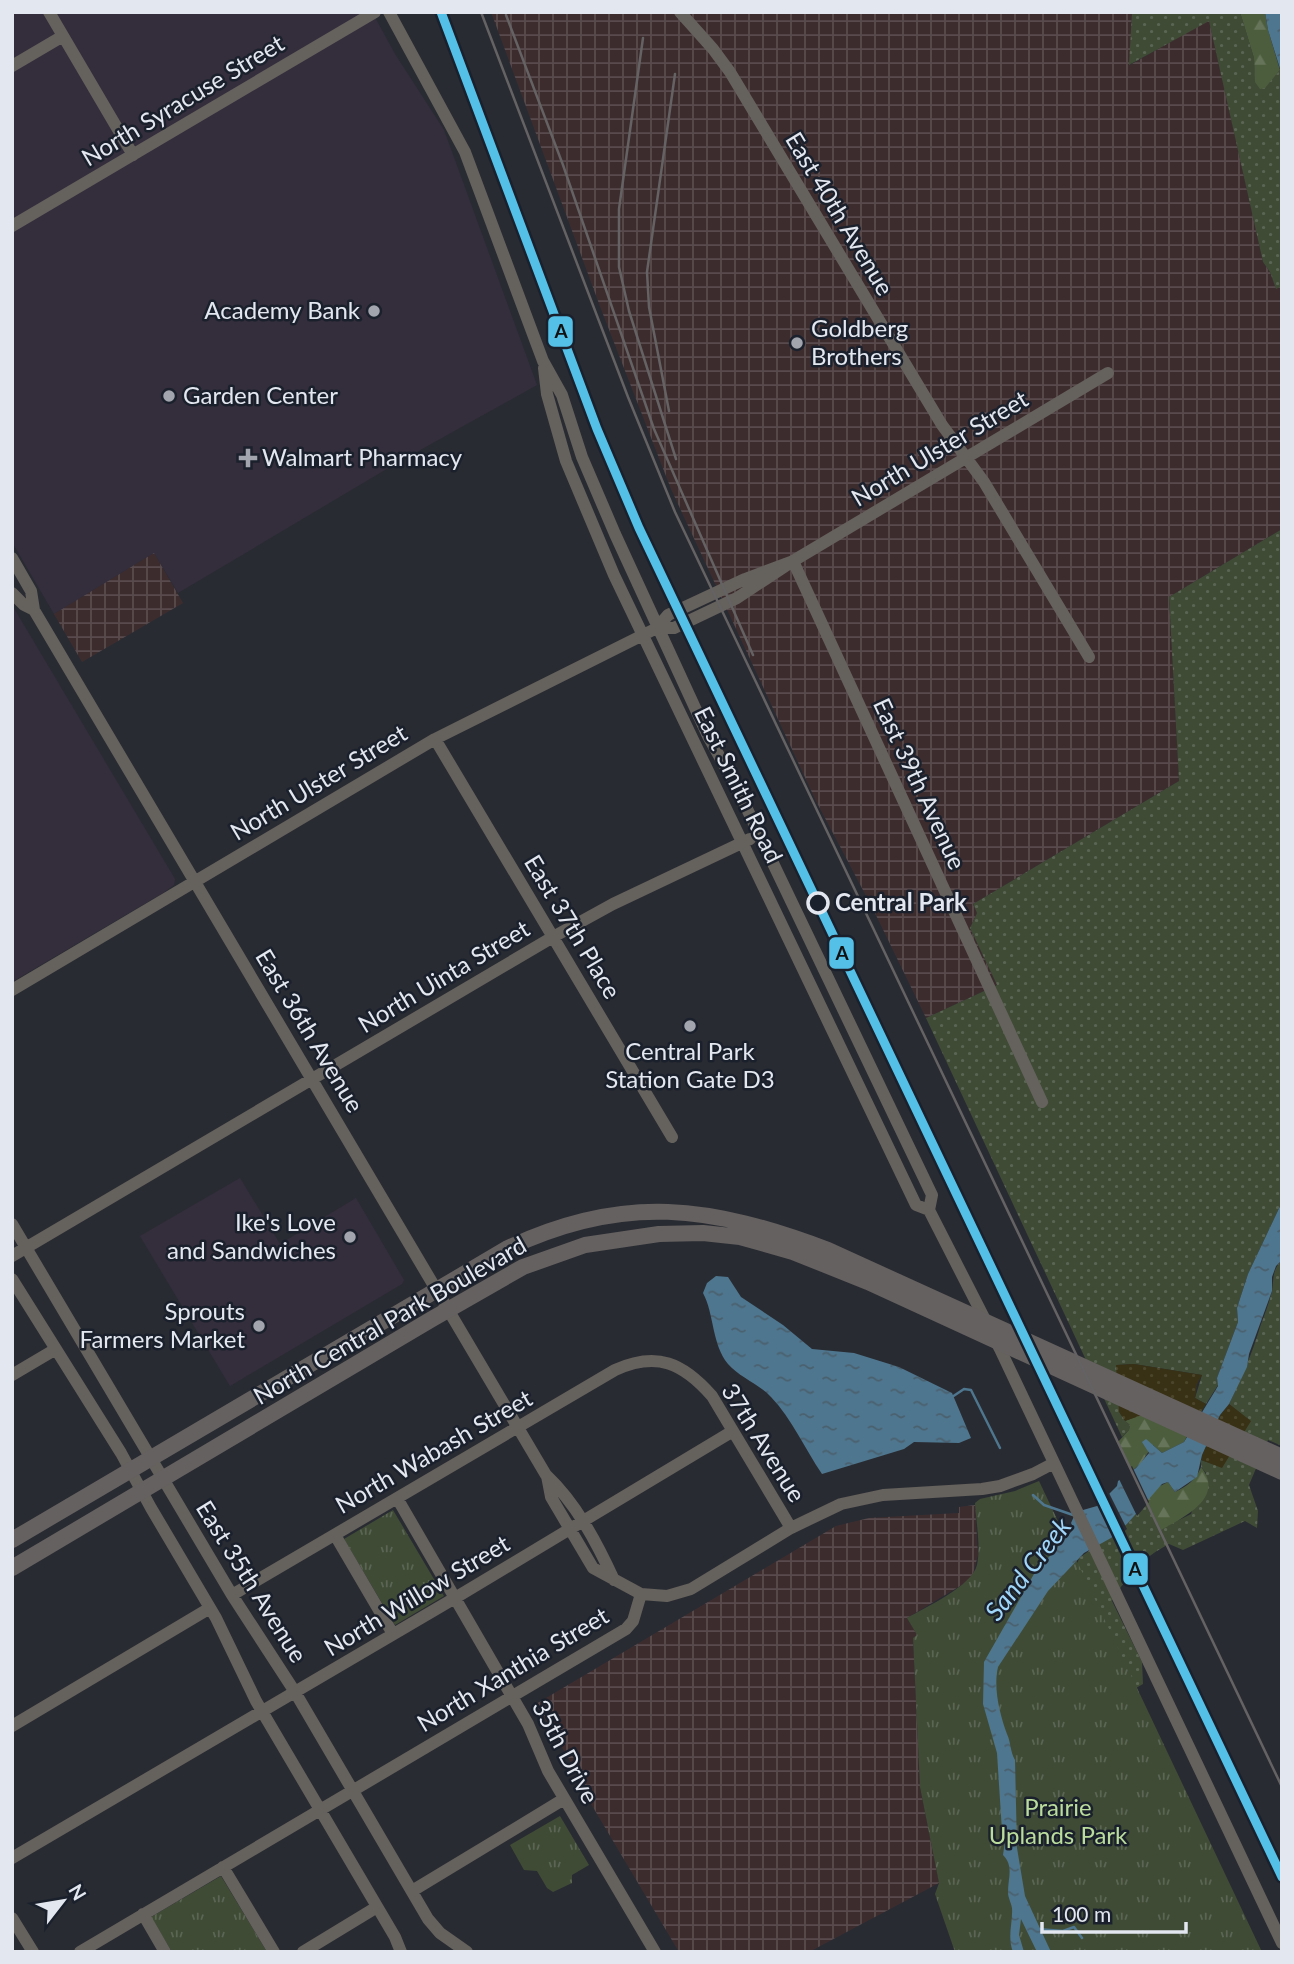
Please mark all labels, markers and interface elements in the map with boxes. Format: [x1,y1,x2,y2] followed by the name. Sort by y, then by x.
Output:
[76,28,289,172] street label: North Syracuse Street
[780,126,900,300] street label: East 40th Avenue
[204,295,361,324] place label: Academy Bank
[366,303,382,319] marker: Academy Bank
[811,313,908,370] place label: Goldberg Brothers
[547,315,574,348] line badge: A
[553,319,568,342] text: A
[789,335,805,351] marker: Goldberg Brothers
[183,380,338,409] place label: Garden Center
[846,383,1033,512] street label: North Ulster Street
[161,388,177,404] marker: Garden Center
[262,442,463,471] place label: Walmart Pharmacy
[240,450,256,466] marker: Walmart Pharmacy
[868,693,973,874] street label: East 39th Avenue
[689,701,790,867] street label: East Smith Road
[225,717,412,846] street label: North Ulster Street
[519,849,628,1003] street label: East 37th Place
[835,887,967,916] place label: Central Park
[807,892,829,914] marker: Central Park
[352,913,534,1038] street label: North Uinta Street
[828,936,855,970] line badge: A
[834,941,849,964] text: A
[250,943,370,1117] street label: East 36th Avenue
[682,1018,698,1034] marker: Central Park Station Gate D3
[605,1036,775,1093] place label: Central Park Station Gate D3
[167,1207,336,1264] place label: Ike's Love and Sandwiches
[342,1229,358,1245] marker: Ike's Love and Sandwiches
[248,1230,531,1410] street label: North Central Park Boulevard
[80,1296,245,1353] place label: Sprouts Farmers Market
[251,1318,267,1334] marker: Sprouts Farmers Market
[716,1377,812,1507] street label: 37th Avenue
[330,1382,537,1519] street label: North Wabash Street
[191,1495,314,1668] street label: East 35th Avenue
[977,1510,1078,1626] water label: Sand Creek
[318,1528,515,1662] street label: North Willow Street
[1122,1552,1149,1586] line badge: A
[1127,1557,1142,1580] text: A
[411,1600,613,1737] street label: North Xanthia Street
[527,1695,606,1808] street label: 35th Drive
[989,1792,1128,1849] park label: Prairie Uplands Park
[28,1866,98,1936] north arrow
[64,1880,92,1904] text: N
[1042,1890,1186,1934] scale bar
[1052,1901,1111,1926] text: 100 m

